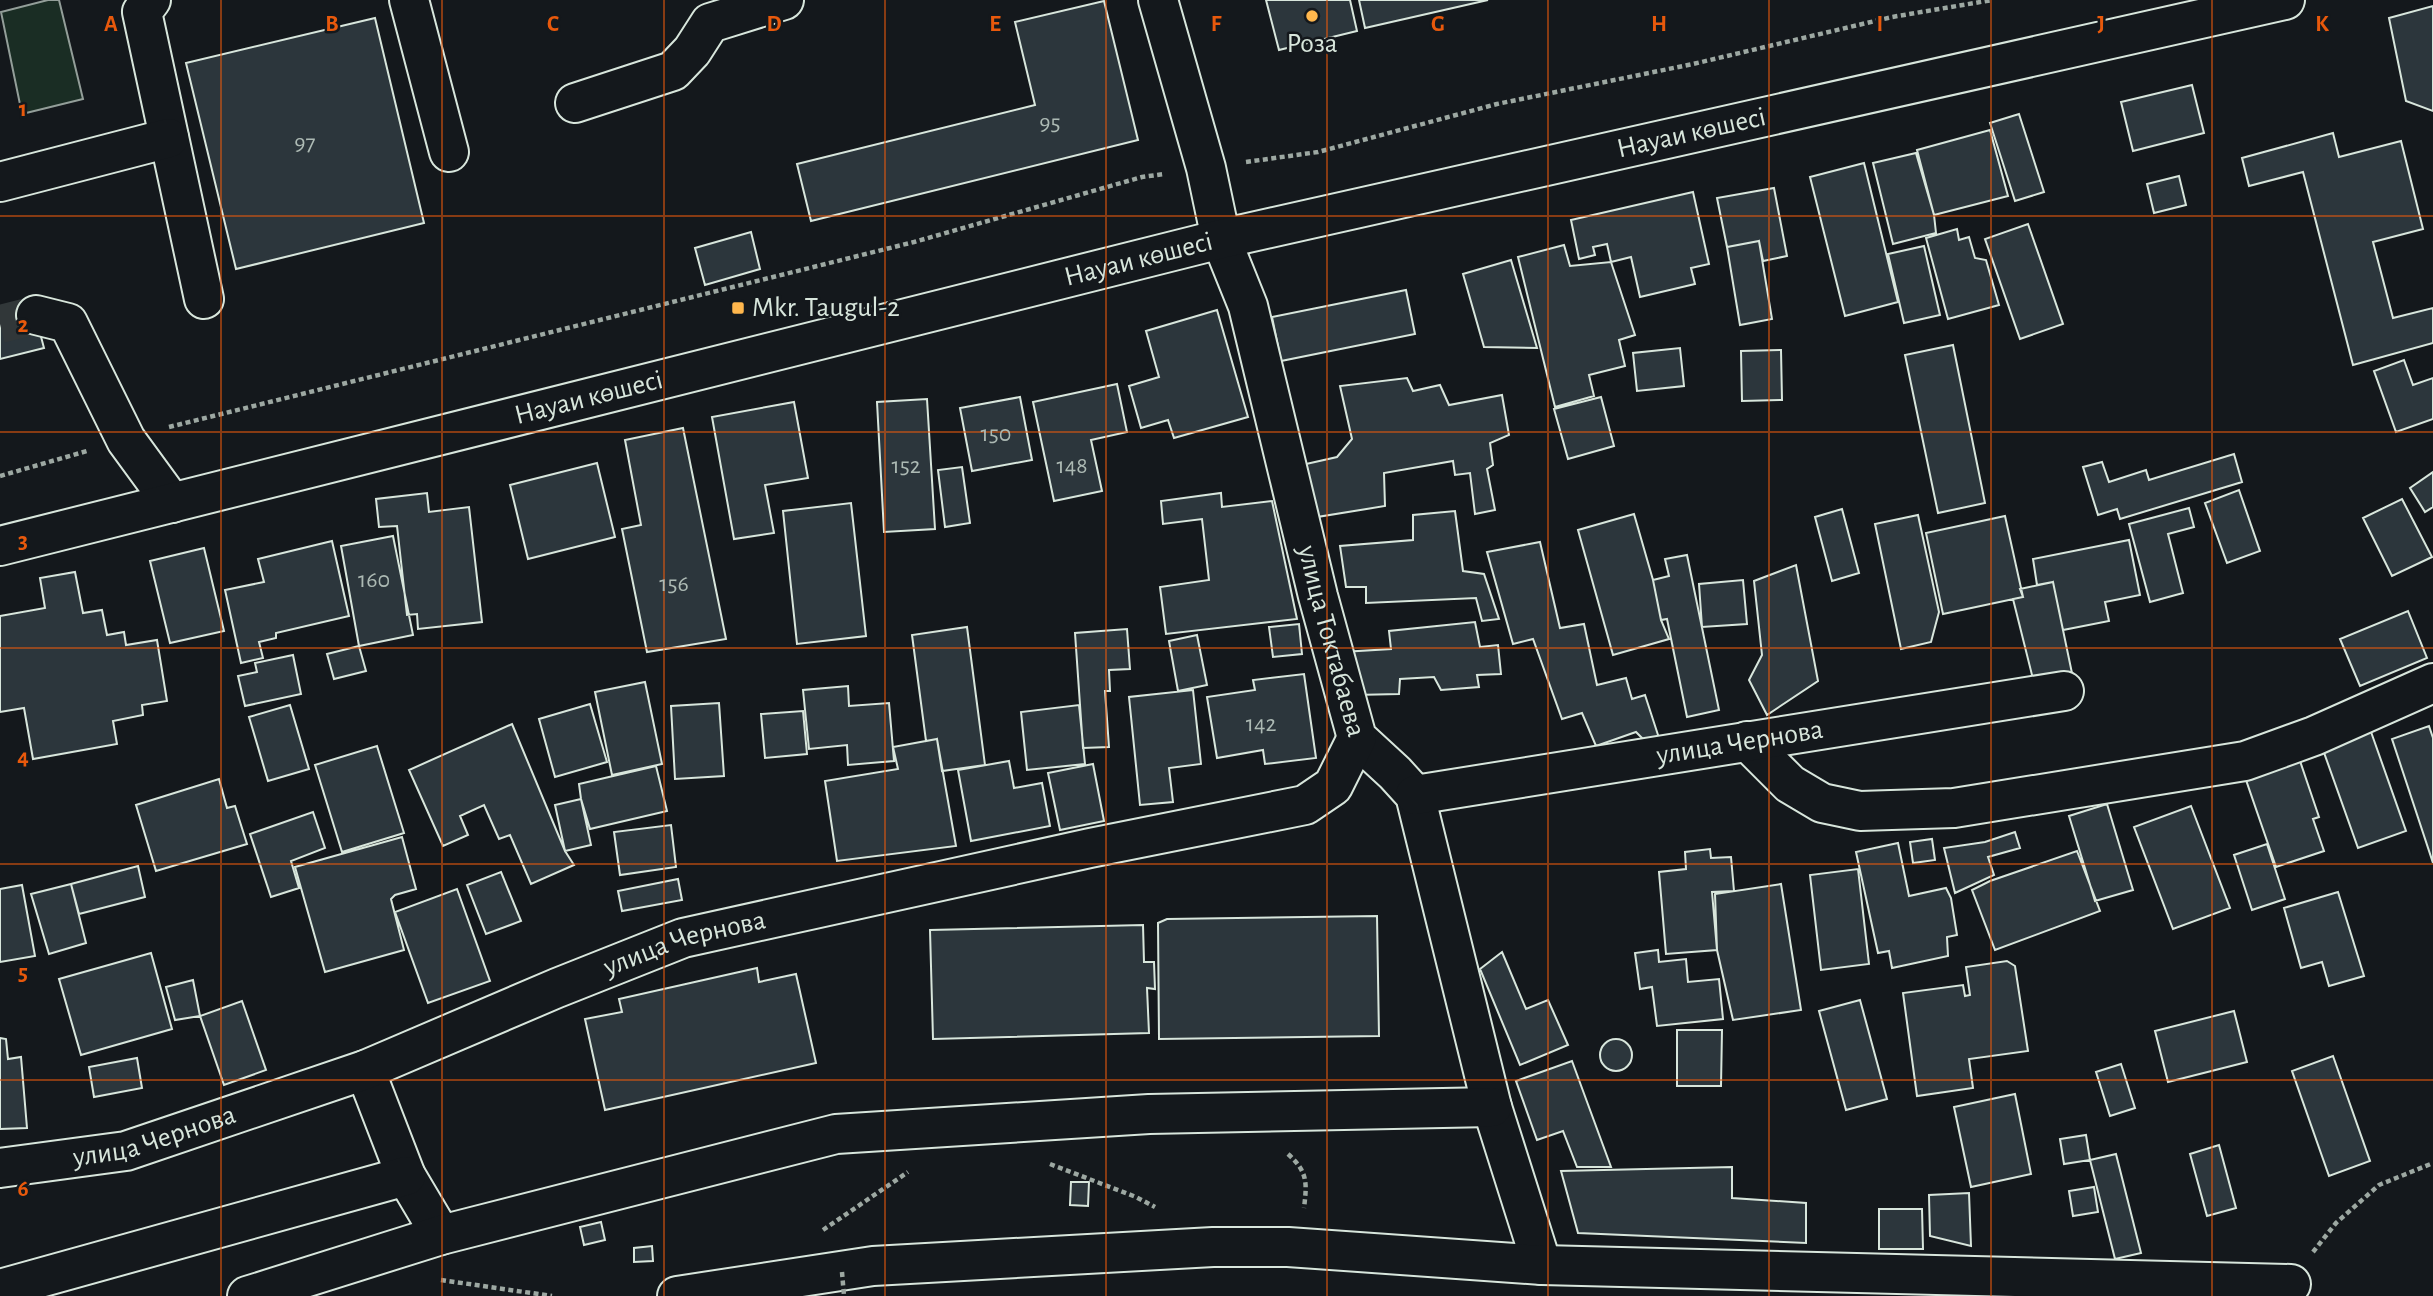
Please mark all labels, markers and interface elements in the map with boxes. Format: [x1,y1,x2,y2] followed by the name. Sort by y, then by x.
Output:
[1304,8,1320,24] marker: Роза
[104,13,118,36] text: A
[325,13,339,36] text: B
[547,13,559,36] text: C
[766,13,782,36] text: D
[989,13,1001,36] text: E
[1211,13,1222,36] text: F
[1431,13,1445,36] text: G
[1651,13,1667,36] text: H
[1877,13,1883,36] text: I
[2097,13,2105,36] text: J
[2315,13,2329,36] text: K
[1286,30,1338,58] place label: Роза
[19,98,27,121] text: 1
[1614,103,1768,164] street label: Науаи көшесі
[1039,111,1061,135] house number: 95
[294,131,316,155] house number: 97
[1062,228,1216,292] street label: Науаи көшесі
[752,294,900,322] place label: Mkr. Taugul-2
[730,300,746,316] marker: Mkr. Taugul-2
[18,314,29,337] text: 2
[512,366,666,430] street label: Науаи көшесі
[981,422,1011,446] house number: 150
[891,454,921,478] house number: 152
[1056,454,1088,478] house number: 148
[18,530,28,553] text: 3
[1292,542,1370,740] street label: улица Токтабаева
[358,568,390,592] house number: 160
[659,572,689,596] house number: 156
[1246,712,1276,736] house number: 142
[1654,716,1825,770] street label: улица Чернова
[17,746,29,769] text: 4
[599,906,768,982] street label: улица Чернова
[18,962,28,985] text: 5
[70,1101,240,1172] street label: улица Чернова
[17,1178,29,1201] text: 6

